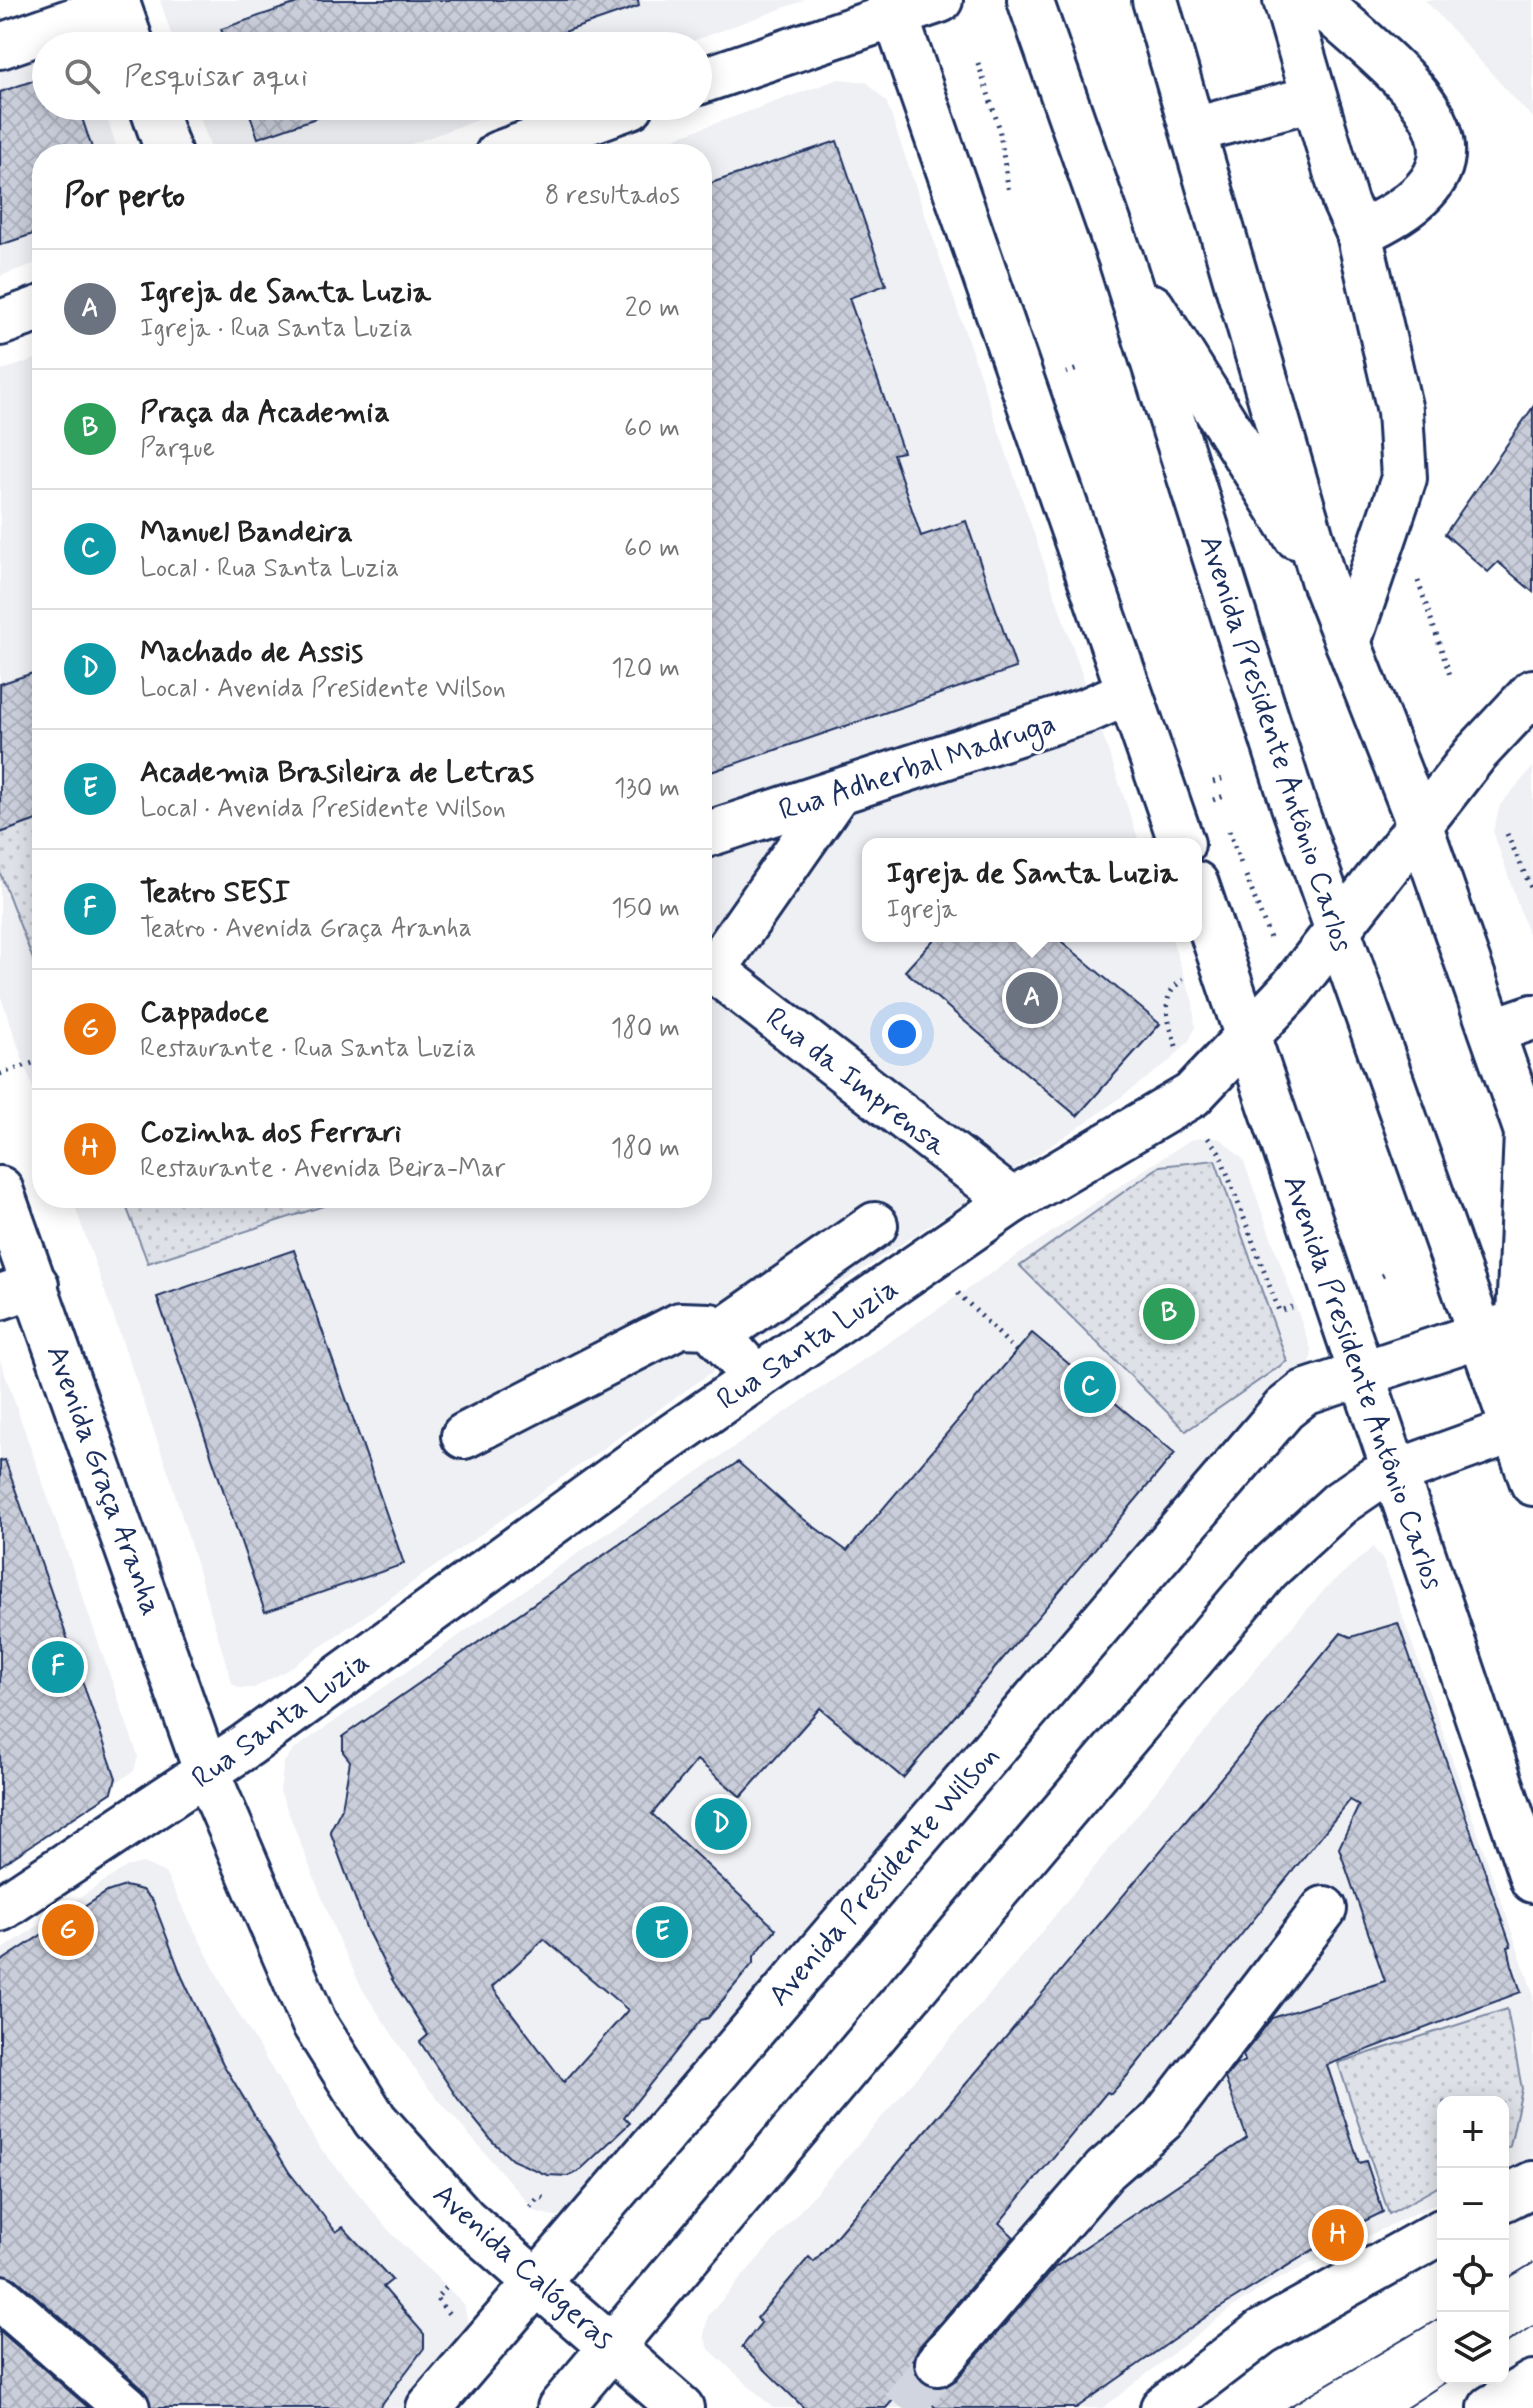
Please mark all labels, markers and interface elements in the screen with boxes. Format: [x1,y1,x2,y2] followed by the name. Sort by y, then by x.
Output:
[32,32,712,120] search box
[60,54,104,98] icon: search
[124,57,308,96] text: Pesquisar aqui
[64,174,185,219] text: Por perto
[545,179,680,213] text: 8 resultados
[140,273,431,312] text: Igreja de Santa Luzia
[81,292,99,326] text: A
[625,292,680,326] text: 20 m
[140,312,413,346] text: Igreja · Rua Santa Luzia
[140,393,390,432] text: Praça da Academia
[82,412,98,446] text: B
[624,412,680,446] text: 60 m
[140,432,215,466] text: Parque
[140,513,353,552] text: Manuel Bandeira
[1190,530,1361,957] street label: Avenida Presidente Antônio Carlos
[81,532,99,566] text: C
[624,532,680,566] text: 60 m
[140,552,399,586] text: Local · Rua Santa Luzia
[140,633,363,672] text: Machado de Assis
[81,652,99,686] text: D
[611,652,680,686] text: 120 m
[140,672,506,706] text: Local · Avenida Presidente Wilson
[774,704,1061,832] street label: Rua Adherbal Madruga
[140,753,534,792] text: Academia Brasileira de Letras
[82,772,98,806] text: E
[614,772,680,806] text: 130 m
[140,792,506,826] text: Local · Avenida Presidente Wilson
[862,838,1202,942] popup
[887,854,1177,893] text: Igreja de Santa Luzia
[140,873,290,912] text: Teatro SESI
[83,892,97,926] text: F
[611,892,680,926] text: 150 m
[887,893,957,927] text: Igreja
[140,912,472,946] text: Teatro · Avenida Graça Aranha
[1006,968,1058,1028] pin: A
[140,993,269,1032] text: Cappadoce
[757,999,956,1166] street label: Rua da Imprensa
[81,1012,99,1046] text: G
[611,1012,680,1046] text: 180 m
[882,1014,922,1054] your location
[140,1032,476,1066] text: Restaurante · Rua Santa Luzia
[140,1113,401,1152] text: Cozinha dos Ferrari
[82,1132,98,1166] text: H
[611,1132,680,1166] text: 180 m
[140,1152,505,1186] text: Restaurante · Avenida Beira-Mar
[1273,1170,1452,1595] street label: Avenida Presidente Antônio Carlos
[710,1269,906,1419] street label: Rua Santa Luzia
[1143,1284,1195,1344] pin: B
[37,1340,171,1621] street label: Avenida Graça Aranha
[1064,1357,1116,1417] pin: C
[32,1637,84,1697] pin: F
[184,1643,378,1798] street label: Rua Santa Luzia
[760,1737,1008,2015] street label: Avenida Presidente Wilson
[695,1794,747,1854] pin: D
[42,1900,94,1960] pin: G
[636,1902,688,1962] pin: E
[1437,2096,1509,2384] map controls
[1437,2096,1509,2168] button: +
[1437,2168,1509,2240] button: −
[424,2175,622,2359] street label: Avenida Calógeras
[1312,2205,1364,2265] pin: H
[1437,2240,1509,2312] button: locate
[1437,2312,1509,2384] button: layers

